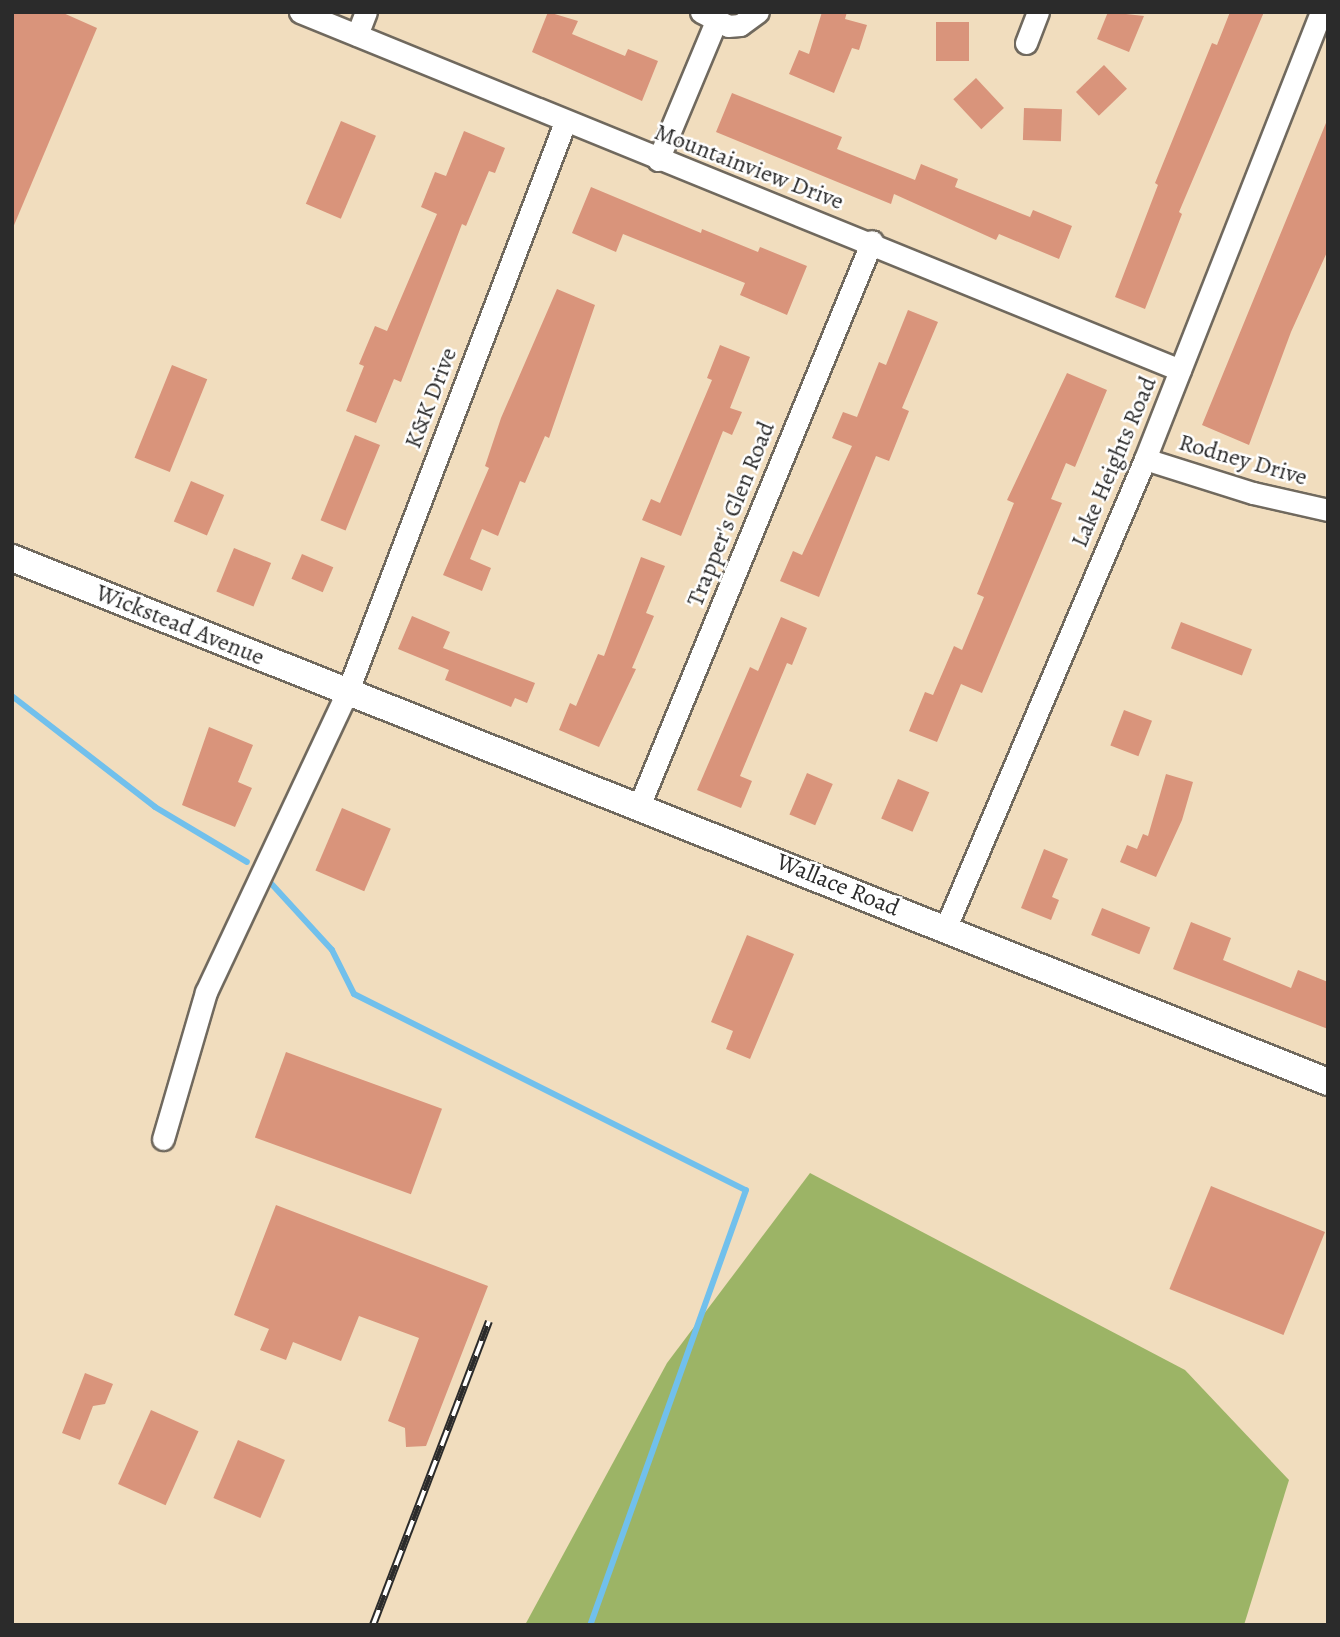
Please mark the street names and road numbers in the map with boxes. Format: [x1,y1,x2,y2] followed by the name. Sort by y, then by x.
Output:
[650,118,848,216] street label: Mountainview Drive
[399,344,463,452] street label: K&K Drive
[1065,372,1163,552] street label: Lake Heights Road
[681,417,781,611] street label: Trapper's Glen Road
[1176,428,1310,492] street label: Rodney Drive
[92,578,268,672] street label: Wickstead Avenue
[772,847,904,923] street label: Wallace Road

